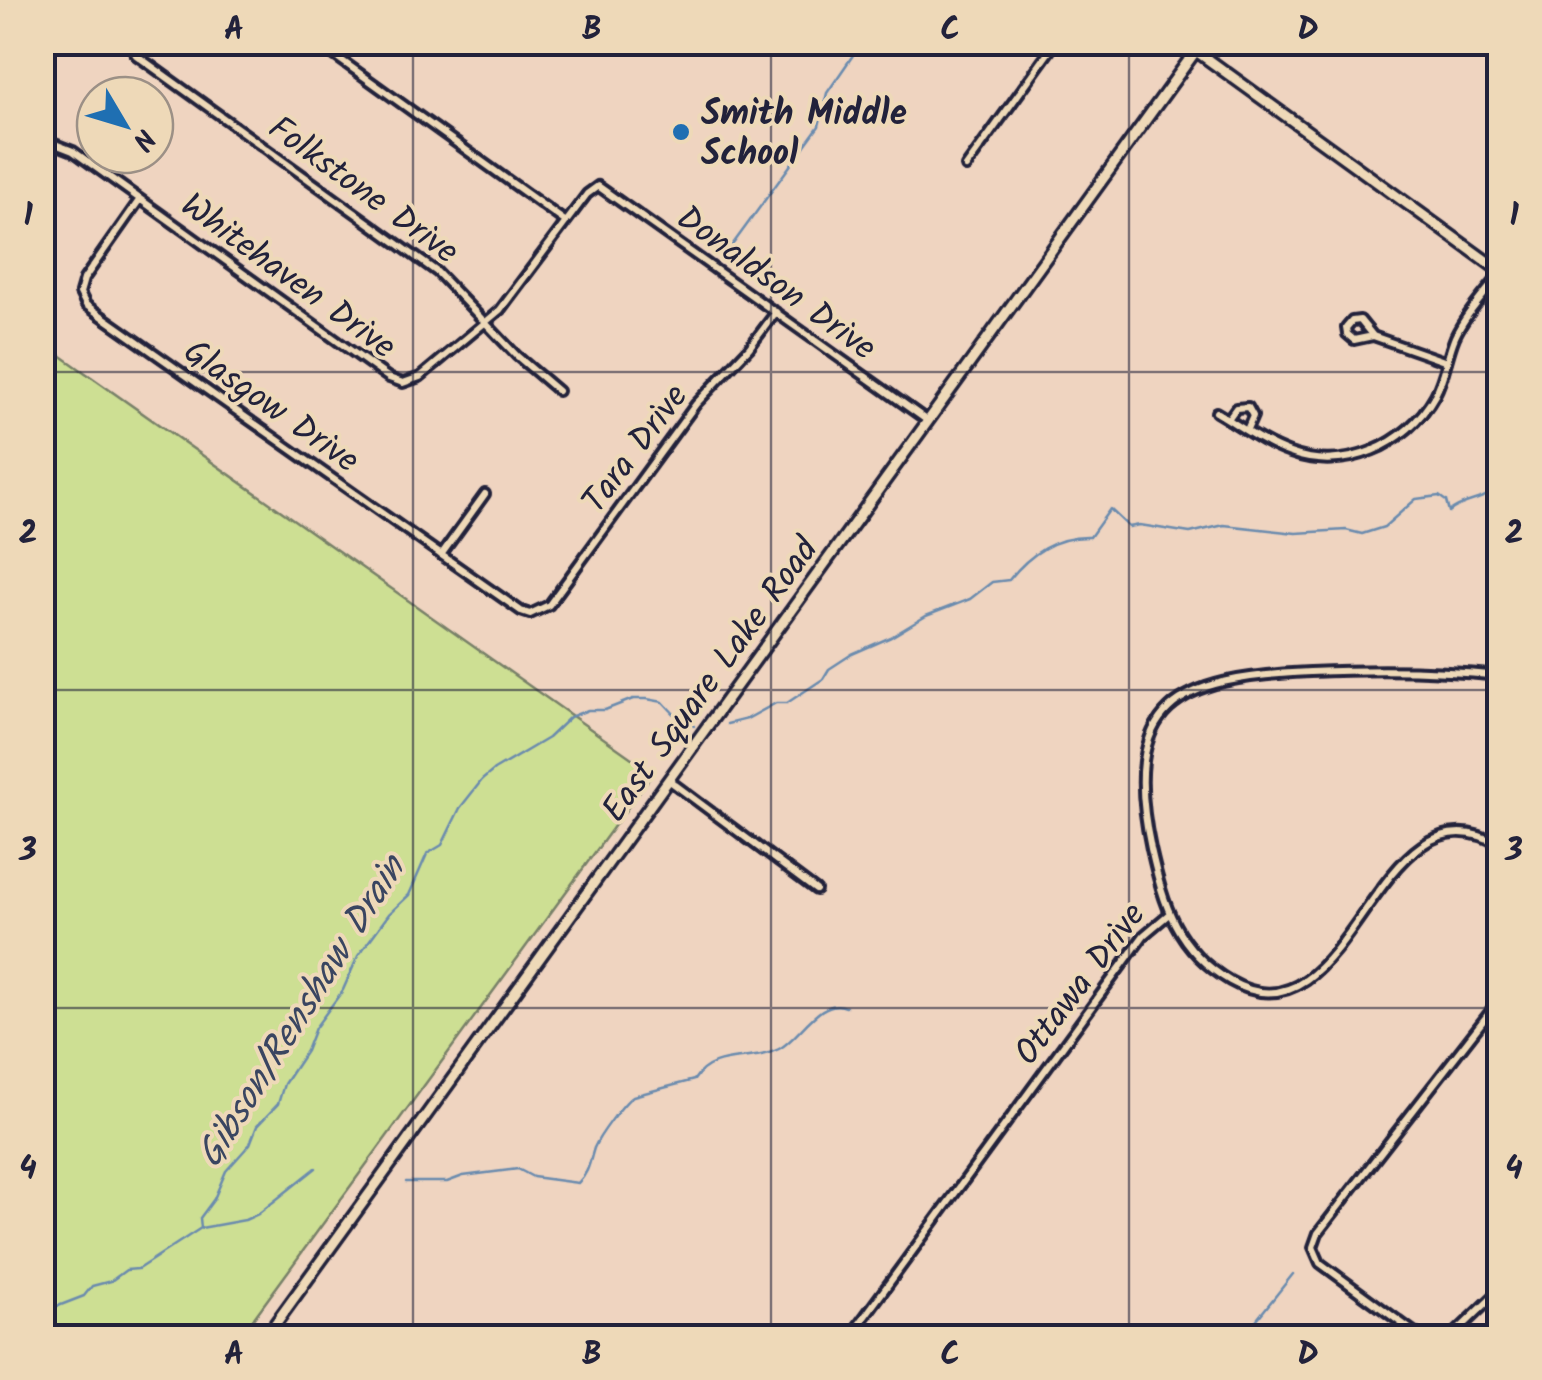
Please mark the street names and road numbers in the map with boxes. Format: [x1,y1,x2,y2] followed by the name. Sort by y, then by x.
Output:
[255,103,470,280] street label: Folkstone Drive
[168,180,407,375] street label: Whitehaven Drive
[663,192,887,377] street label: Donaldson Drive
[171,326,370,489] street label: Glasgow Drive
[569,373,704,527] street label: Tara Drive
[589,525,835,835] street label: East Square Lake Road
[1001,891,1162,1078] street label: Ottawa Drive

